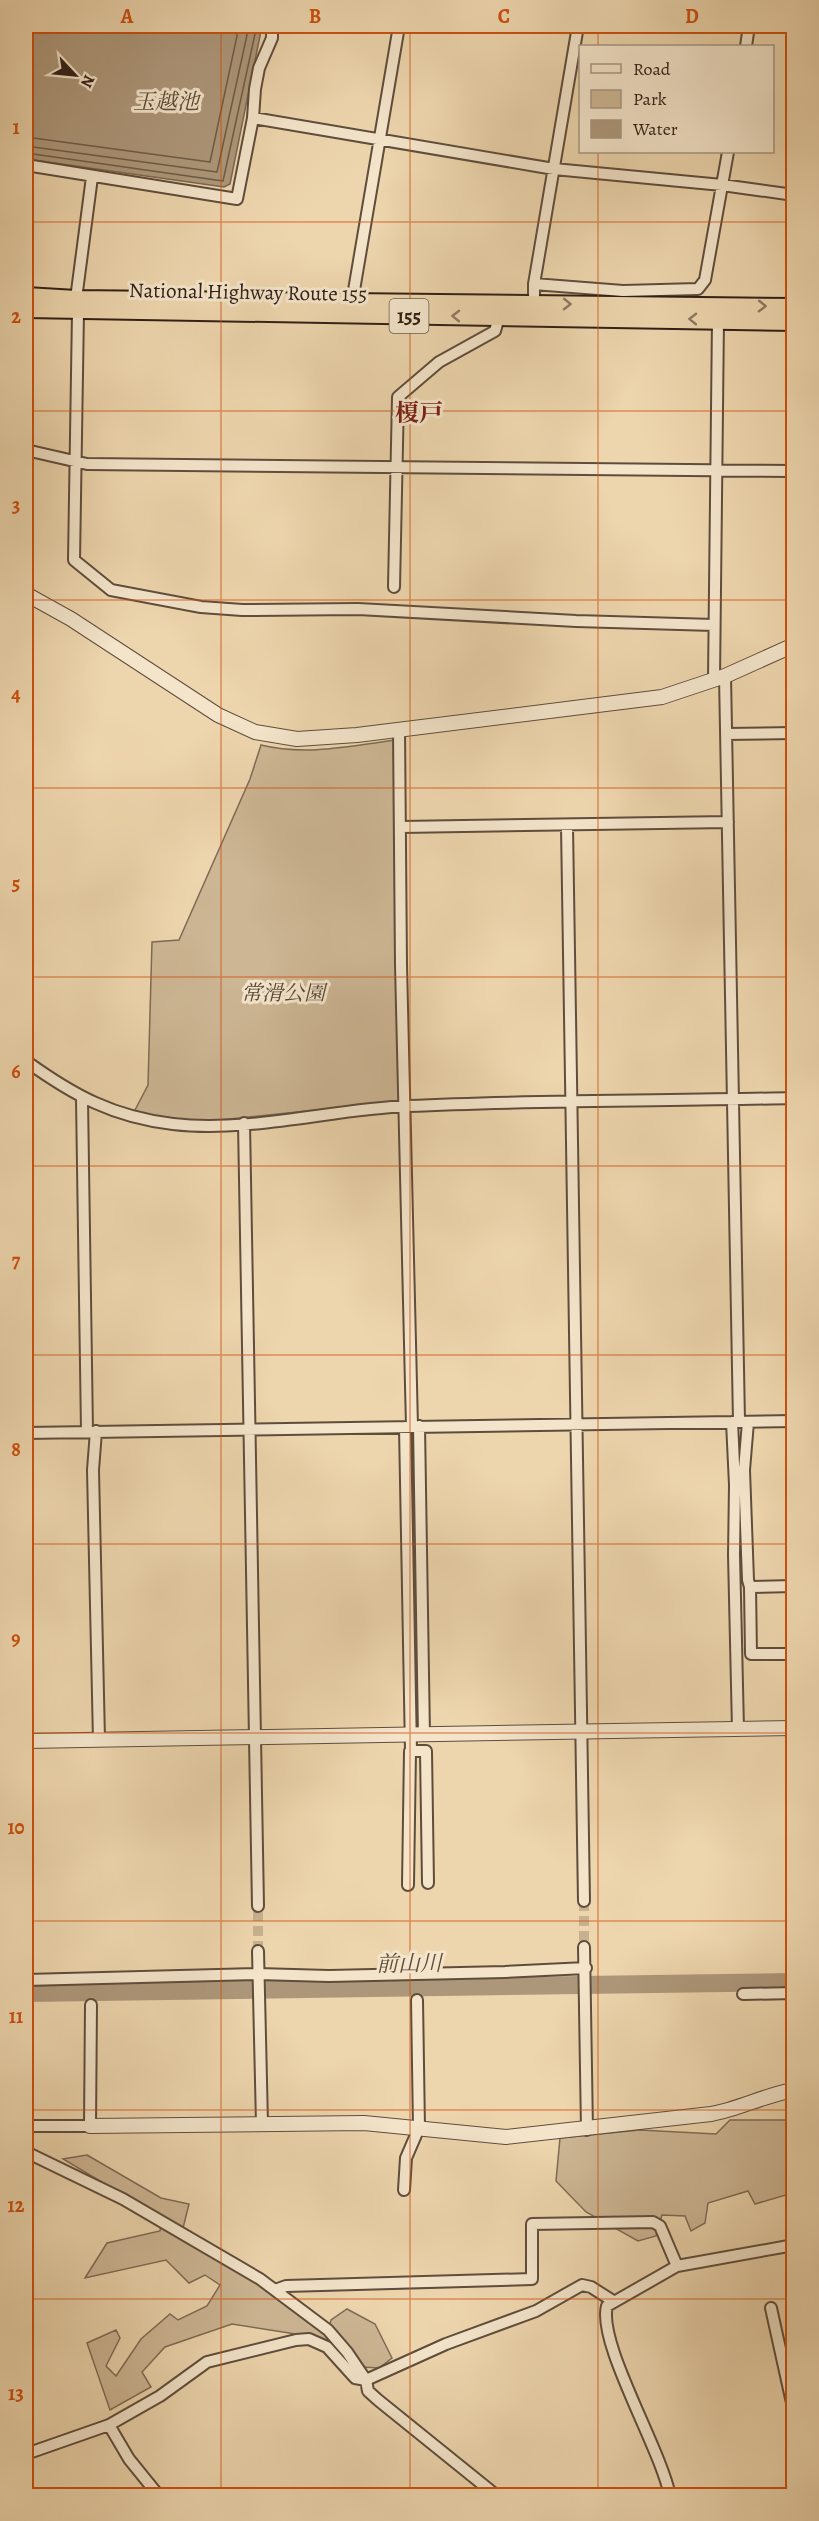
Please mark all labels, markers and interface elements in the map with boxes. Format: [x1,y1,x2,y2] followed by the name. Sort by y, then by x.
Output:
[120,3,134,30] text: A
[309,3,321,30] text: B
[498,3,510,30] text: C
[685,3,699,30] text: D
[45,45,105,105] north arrow
[579,45,774,153] legend
[633,57,671,81] text: Road
[75,71,100,92] text: N
[133,87,202,117] water label: 玉越池
[633,87,667,111] text: Park
[12,114,20,141] text: 1
[632,117,678,141] text: Water
[129,276,367,308] street label: National Highway Route 155
[562,298,571,310] one-way arrow
[390,299,428,333] road number: 155
[757,300,766,312] one-way arrow
[11,303,21,330] text: 2
[452,310,461,323] one-way arrow
[689,313,698,325] one-way arrow
[395,397,443,429] district label: 榎戸
[12,492,20,519] text: 3
[11,681,21,708] text: 4
[12,870,20,897] text: 5
[241,979,328,1007] park label: 常滑公園
[11,1058,21,1085] text: 6
[12,1247,21,1274] text: 7
[11,1436,21,1463] text: 8
[11,1625,21,1652] text: 9
[7,1814,25,1841] text: 10
[376,1948,444,1980] water label: 前山川
[9,2003,23,2030] text: 11
[8,2192,25,2219] text: 12
[8,2380,24,2407] text: 13

